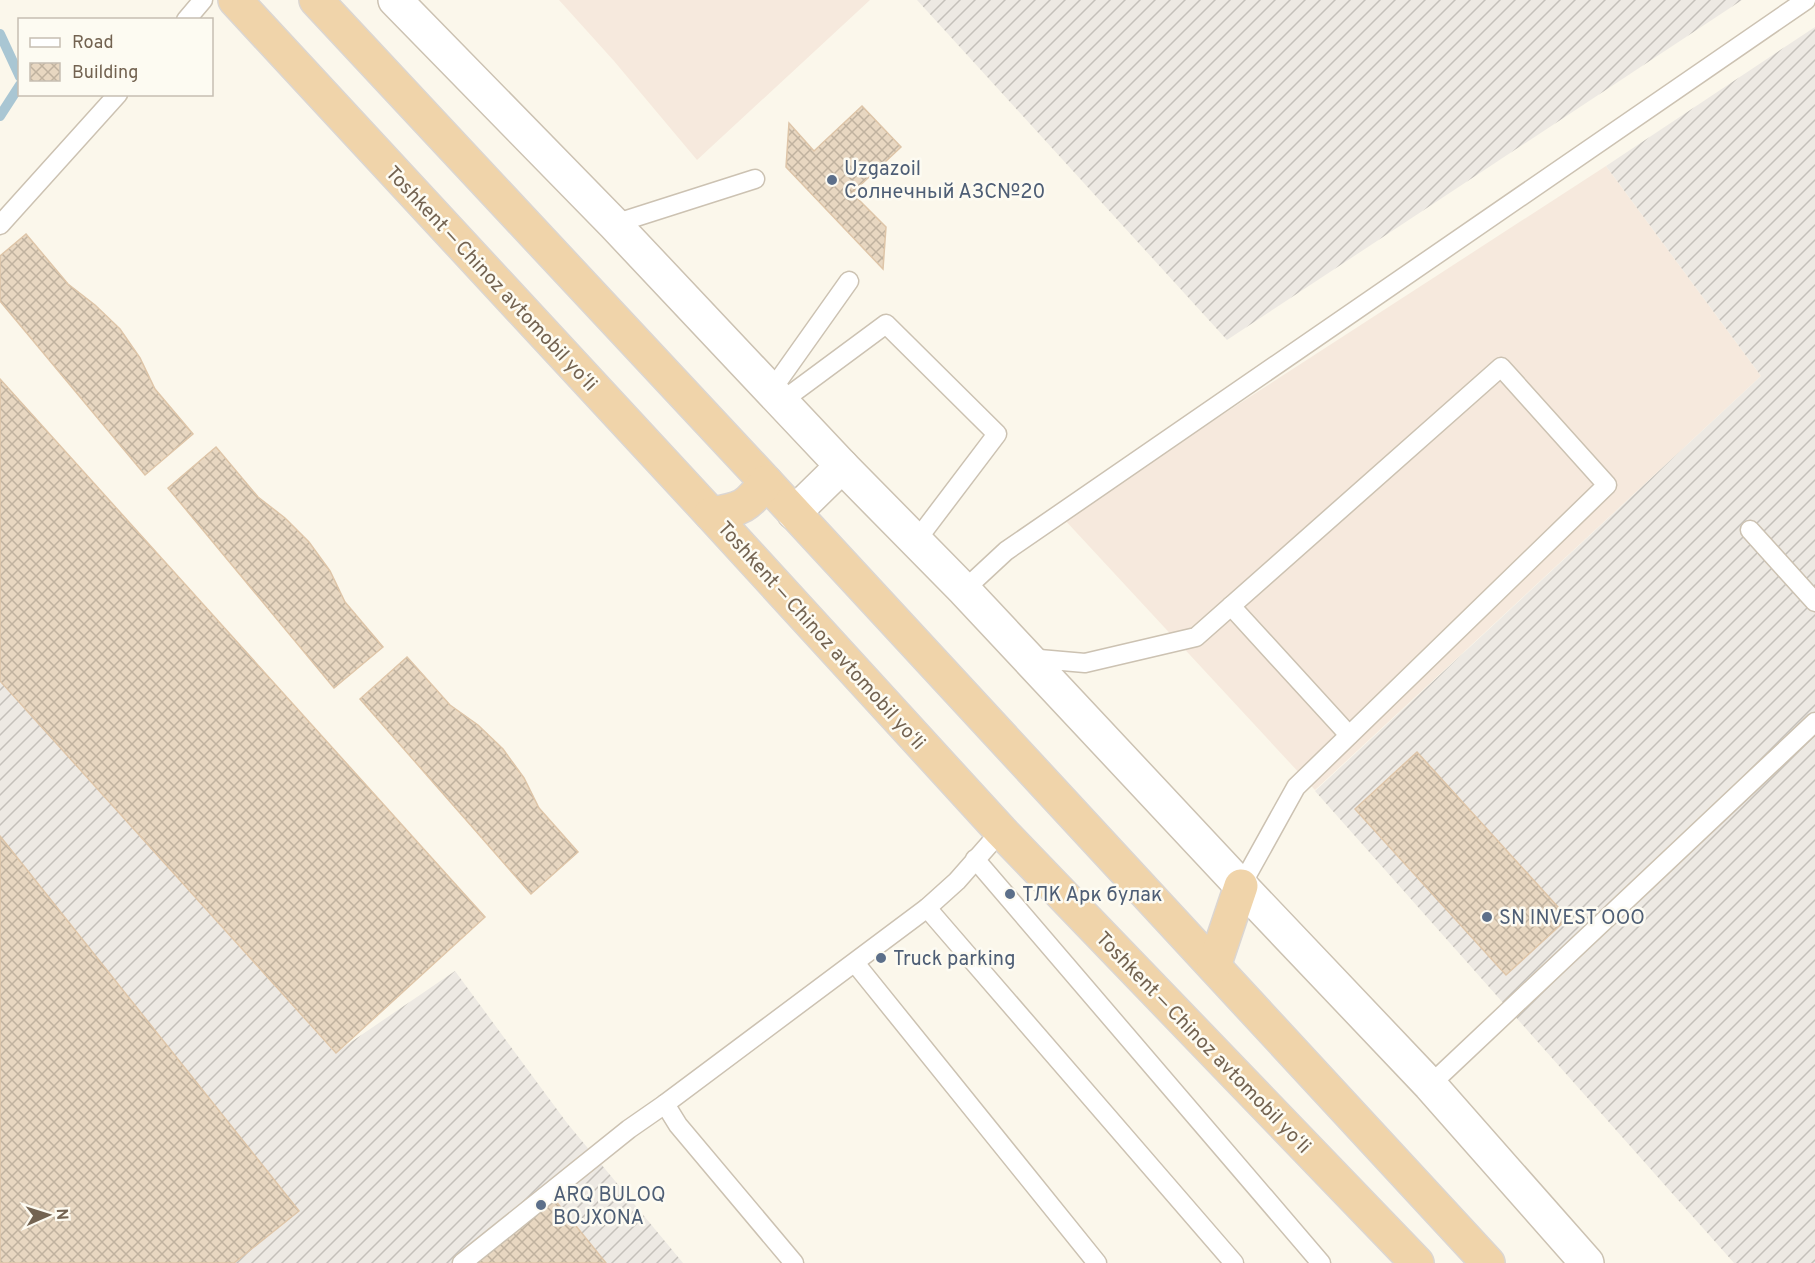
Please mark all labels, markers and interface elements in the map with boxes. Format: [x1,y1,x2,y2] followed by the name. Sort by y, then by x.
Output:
[18,18,213,96] legend
[72,32,114,55] text: Road
[72,62,138,85] text: Building
[844,157,1045,206] place label: Uzgazoil Солнечный АЗС№20
[379,161,602,398] street label: Toshkent — Chinoz avtomobil yoʻli
[825,173,839,187] marker: Uzgazoil Солнечный АЗС№20
[711,516,930,756] street label: Toshkent — Chinoz avtomobil yoʻli
[1022,883,1162,909] place label: ТЛК Арк булак
[1003,887,1017,901] marker: ТЛК Арк булак
[1499,906,1645,932] place label: SN INVEST ООО
[1480,910,1494,924] marker: SN INVEST ООО
[1089,927,1316,1160] street label: Toshkent — Chinoz avtomobil yoʻli
[893,947,1016,973] place label: Truck parking
[874,951,888,965] marker: Truck parking
[553,1183,666,1232] place label: ARQ BULOQ BOJXONA
[18,1185,78,1245] north arrow
[534,1198,548,1212] marker: ARQ BULOQ BOJXONA
[51,1208,71,1221] text: N

